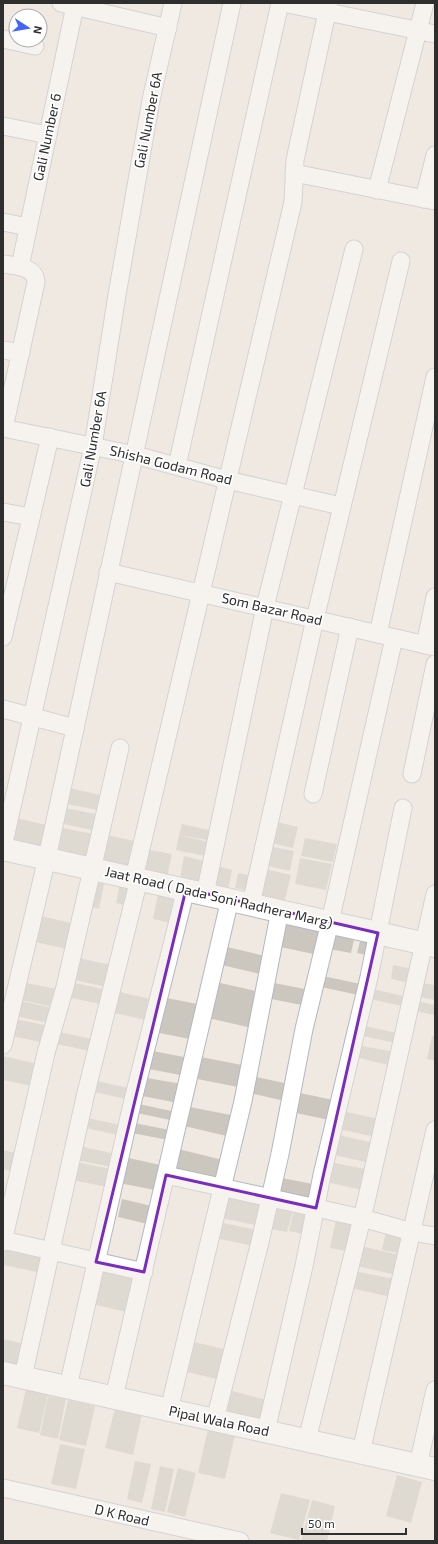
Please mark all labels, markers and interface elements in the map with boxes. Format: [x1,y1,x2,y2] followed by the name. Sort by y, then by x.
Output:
[8,8,48,48] north arrow
[31,25,45,35] text: N
[130,70,165,170] street label: Gali Number 6A
[29,91,64,182] street label: Gali Number 6
[76,389,109,489] street label: Gali Number 6A
[108,441,234,488] street label: Shisha Godam Road
[220,589,324,628] street label: Som Bazar Road
[104,862,335,931] street label: Jaat Road ( Dada Soni Radhera Marg)
[167,1402,271,1439] street label: Pipal Wala Road
[93,1500,151,1529] street label: D K Road
[302,1510,406,1536] scale bar
[308,1516,335,1530] text: 50 m

